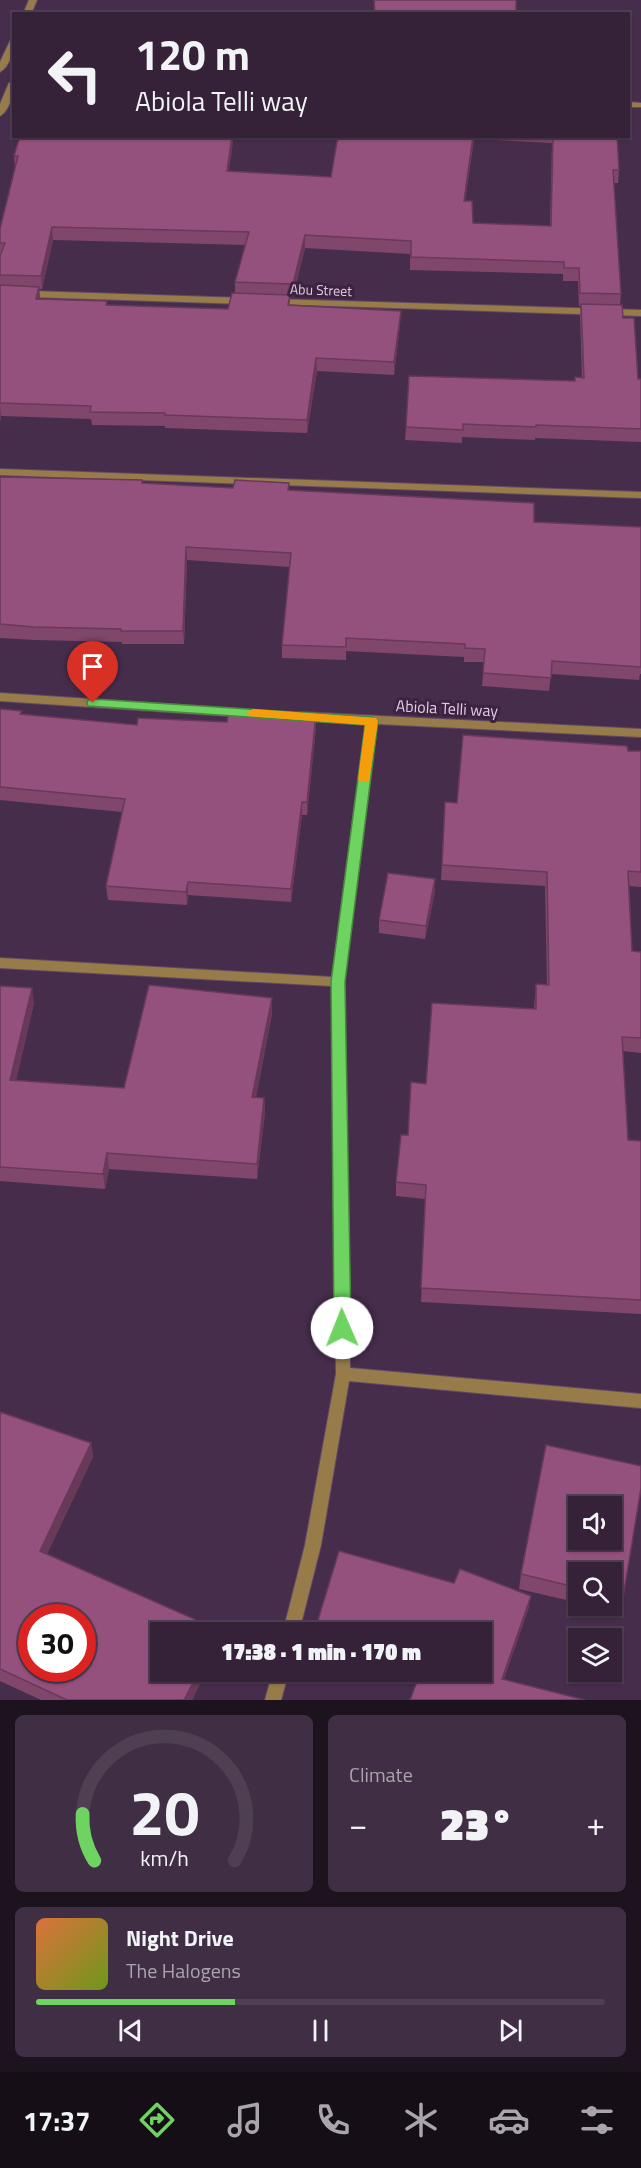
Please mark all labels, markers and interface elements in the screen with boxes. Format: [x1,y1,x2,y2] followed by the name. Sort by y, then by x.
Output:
[135,22,250,86] text: 120 m
[36,36,114,114] icon: left
[135,80,308,121] text: Abiola Telli way
[290,278,353,301] street label: Abu Street
[67,641,118,703] pin
[76,650,109,683] icon: arrive
[395,693,499,723] street label: Abiola Telli way
[310,1296,374,1360] position arrow
[568,1496,622,1682] map controls
[568,1496,622,1550] button: sound
[568,1562,622,1616] button: search
[18,1604,96,1682] speed limit sign: 30
[568,1628,622,1682] button: layers
[221,1635,421,1669] text: 17:38 · 1 min · 170 m
[349,1759,413,1790] text: Climate
[129,1764,199,1859] text: 20
[440,1789,514,1857] text: 23°
[349,1799,367,1849] text: −
[587,1799,605,1849] text: +
[140,1842,188,1874] text: km/h
[126,1921,234,1955] text: Night Drive
[126,1955,241,1986] text: The Halogens
[114,2014,147,2047] icon: previous
[304,2014,337,2047] icon: pause
[494,2014,527,2047] icon: next
[136,2099,178,2141] icon: directions
[224,2099,266,2141] icon: music
[312,2099,354,2141] icon: phone
[400,2099,442,2141] icon: climate
[488,2099,530,2141] icon: car
[576,2099,618,2141] icon: filters
[23,2100,90,2141] text: 17:37

